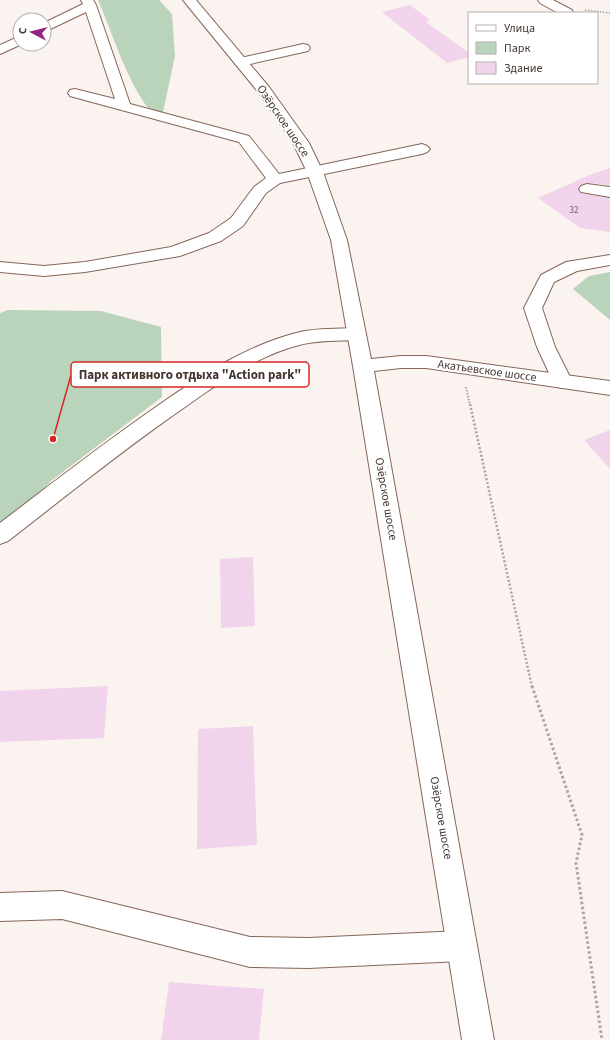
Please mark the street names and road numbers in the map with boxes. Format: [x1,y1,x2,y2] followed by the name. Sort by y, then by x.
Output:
[253,81,314,161] street label: Озёрское шоссе
[436,356,538,386] street label: Акатьевское шоссе
[370,456,402,542] street label: Озёрское шоссе
[425,775,457,861] street label: Озёрское шоссе

